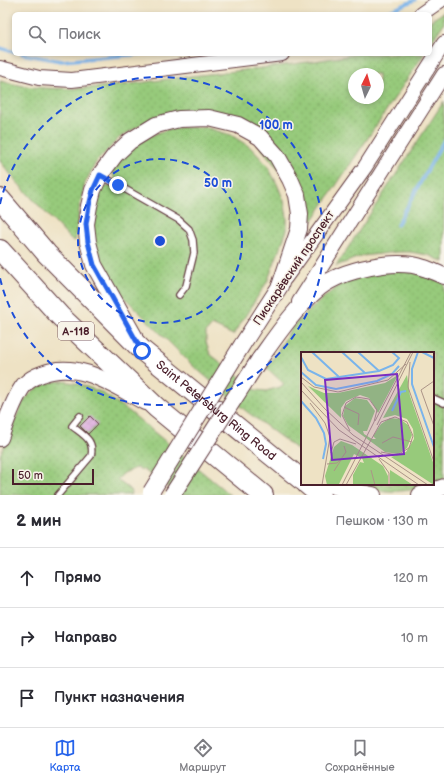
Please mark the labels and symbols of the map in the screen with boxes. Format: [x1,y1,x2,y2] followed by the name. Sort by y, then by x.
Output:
[348,68,384,104] north arrow
[259,118,293,133] text: 100 m
[109,176,127,194] route end
[204,176,232,191] text: 50 m
[250,207,338,328] street label: Пискарёвский проспект
[153,234,167,248] centre of rings
[58,322,94,340] road number: А-118
[133,342,151,360] route start
[301,352,434,485] inset map
[153,357,279,464] street label: Saint Petersburg Ring Road
[12,467,94,486] scale bar

